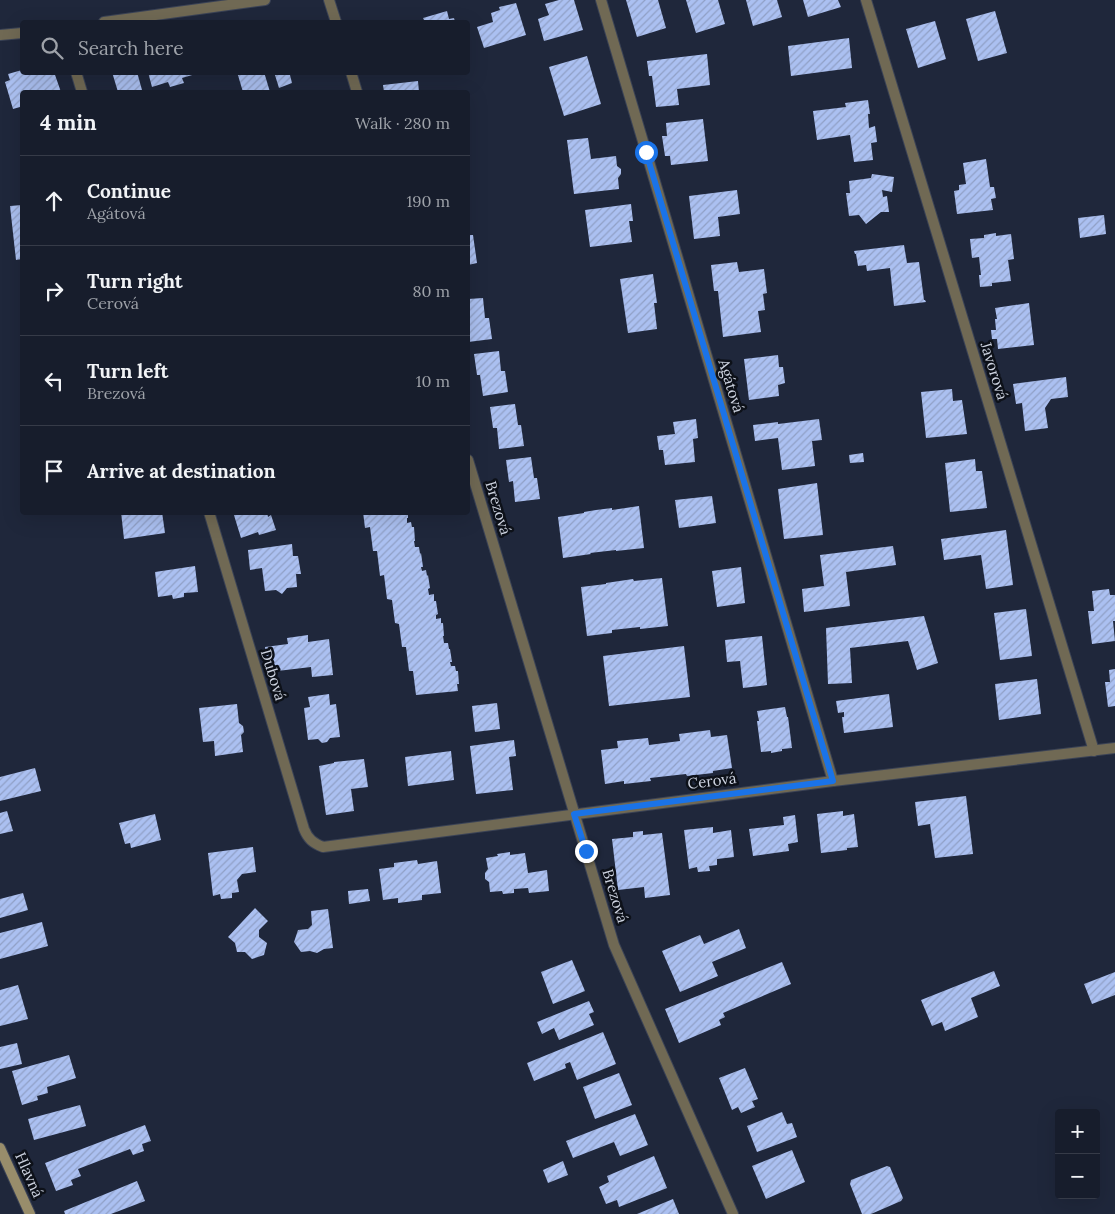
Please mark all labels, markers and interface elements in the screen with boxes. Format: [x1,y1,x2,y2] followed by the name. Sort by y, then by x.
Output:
[20,20,470,75] search box
[38,34,66,62] icon: search
[78,36,184,60] text: Search here
[40,109,97,136] text: 4 min
[355,113,450,133] text: Walk · 280 m
[635,141,658,164] route start
[87,179,171,203] text: Continue
[40,187,68,215] icon: ahead
[406,191,450,211] text: 190 m
[87,203,146,223] text: Agátová
[87,269,183,293] text: Turn right
[40,277,68,305] icon: right
[413,281,450,301] text: 80 m
[87,293,139,313] text: Cerová
[976,339,1012,402] street label: Javorová
[714,356,749,415] street label: Agátová
[87,359,168,383] text: Turn left
[40,367,68,395] icon: left
[416,371,450,391] text: 10 m
[87,383,146,403] text: Brezová
[40,457,68,485] icon: arrive
[87,459,276,483] text: Arrive at destination
[481,479,516,537] street label: Brezová
[257,647,290,703] street label: Dubová
[687,768,738,793] street label: Cerová
[575,840,598,863] route end
[598,867,633,925] street label: Brezová
[1055,1109,1100,1199] map controls
[1055,1109,1100,1154] button: +
[11,1149,48,1201] street label: Hlavná
[1055,1154,1100,1199] button: −

